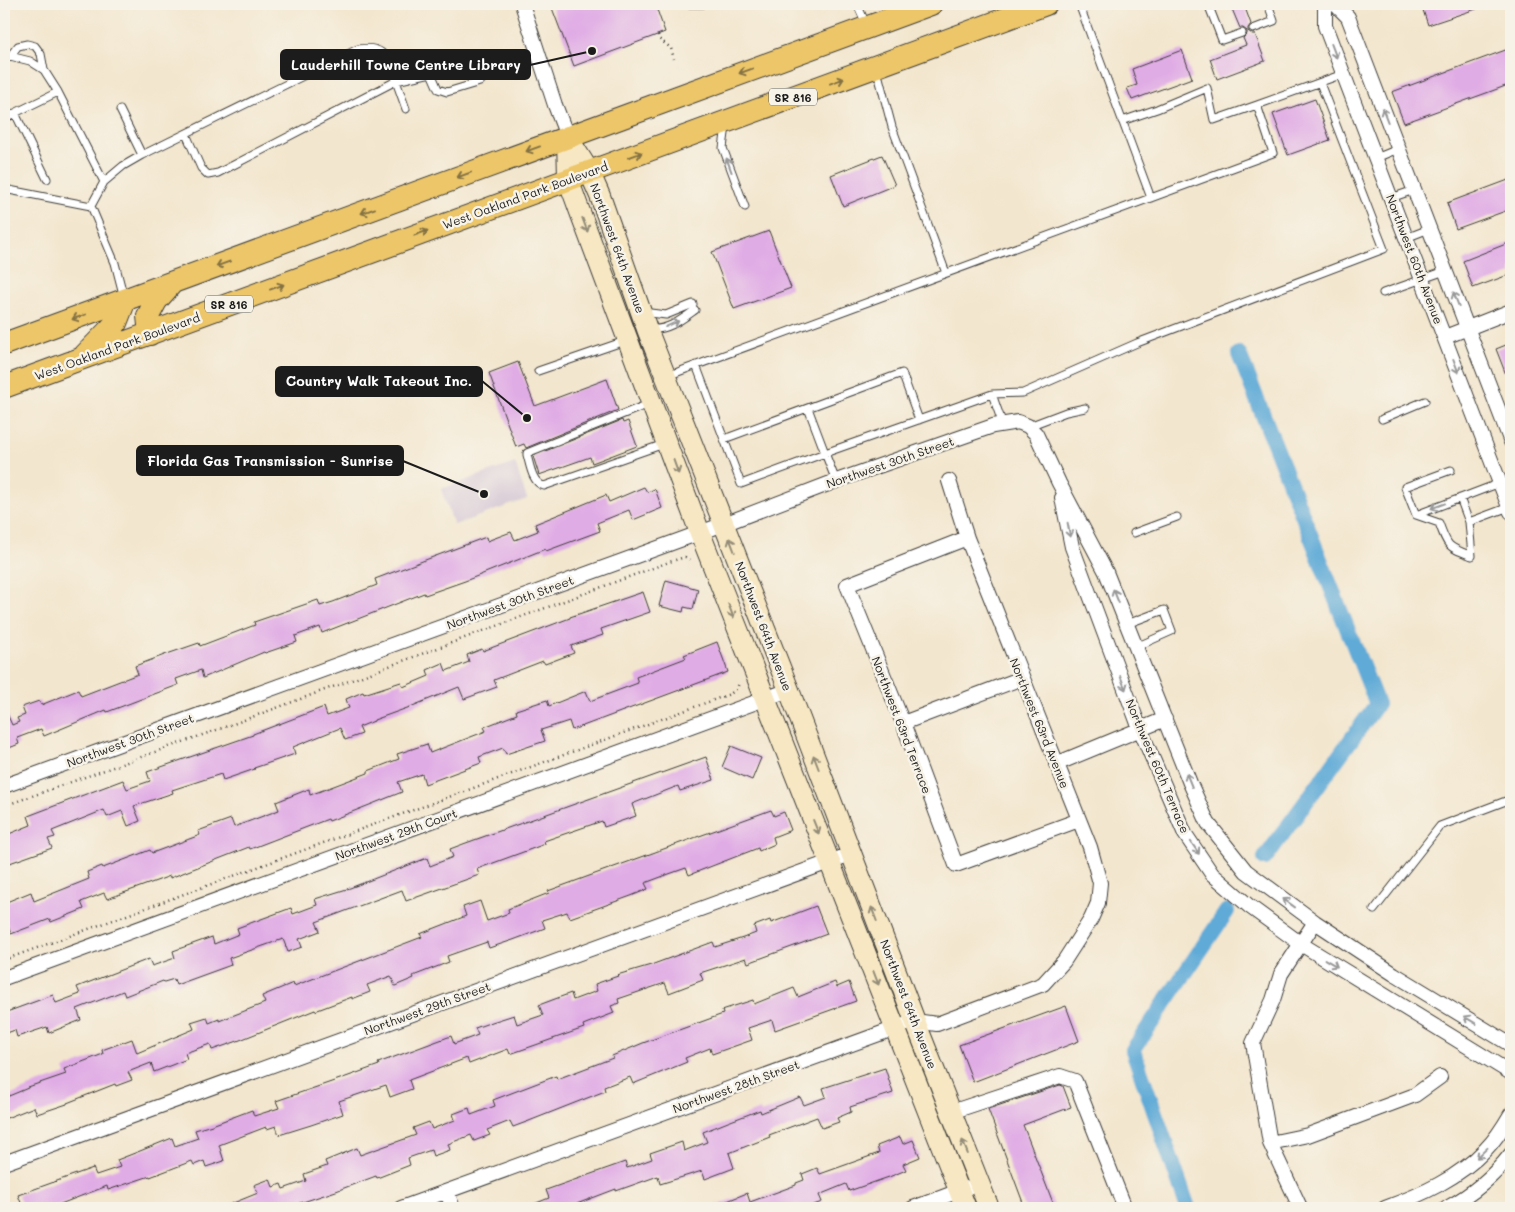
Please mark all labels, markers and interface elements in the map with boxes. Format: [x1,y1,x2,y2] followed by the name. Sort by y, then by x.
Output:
[1330,43,1340,58] one-way arrow
[281,50,530,79] callout: Lauderhill Towne Centre Library
[291,55,521,74] text: Lauderhill Towne Centre Library
[738,67,754,76] one-way arrow
[829,76,844,85] one-way arrow
[769,88,817,105] road number: SR 816
[1380,107,1389,123] one-way arrow
[526,145,541,154] one-way arrow
[627,149,643,159] one-way arrow
[440,157,610,232] street label: West Oakland Park Boulevard
[724,158,733,173] one-way arrow
[457,171,473,180] one-way arrow
[587,181,649,315] street label: Northwest 64th Avenue
[1383,192,1447,326] street label: Northwest 60th Avenue
[361,207,376,216] one-way arrow
[581,216,590,232] one-way arrow
[413,228,428,237] one-way arrow
[216,260,232,269] one-way arrow
[268,282,284,291] one-way arrow
[1451,292,1460,307] one-way arrow
[205,296,253,312] road number: SR 816
[32,308,202,383] street label: West Oakland Park Boulevard
[72,313,87,322] one-way arrow
[665,318,680,328] one-way arrow
[1452,358,1461,373] one-way arrow
[276,367,482,396] callout: Country Walk Takeout Inc.
[286,371,472,390] text: Country Walk Takeout Inc.
[824,433,956,491] street label: Northwest 30th Street
[137,446,403,475] callout: Florida Gas Transmission - Sunrise
[147,451,393,470] text: Florida Gas Transmission - Sunrise
[672,459,681,474] one-way arrow
[1431,502,1447,511] one-way arrow
[1064,522,1074,538] one-way arrow
[727,538,736,553] one-way arrow
[732,559,796,693] street label: Northwest 64th Avenue
[444,572,576,632] street label: Northwest 30th Street
[1110,589,1120,604] one-way arrow
[727,603,736,618] one-way arrow
[868,654,936,796] street label: Northwest 63rd Terrace
[1007,656,1073,790] street label: Northwest 63rd Avenue
[1119,675,1128,690] one-way arrow
[1122,696,1194,836] street label: Northwest 60th Terrace
[64,710,196,770] street label: Northwest 30th Street
[811,755,820,770] one-way arrow
[1183,773,1193,788] one-way arrow
[333,804,459,864] street label: Northwest 29th Court
[812,819,821,834] one-way arrow
[1190,841,1200,855] one-way arrow
[1282,898,1296,908] one-way arrow
[869,907,878,922] one-way arrow
[877,937,941,1071] street label: Northwest 64th Avenue
[1324,958,1338,968] one-way arrow
[871,970,881,985] one-way arrow
[361,978,493,1038] street label: Northwest 29th Street
[1463,1014,1477,1024] one-way arrow
[670,1056,802,1116] street label: Northwest 28th Street
[960,1139,969,1155] one-way arrow
[1475,1147,1488,1158] one-way arrow

